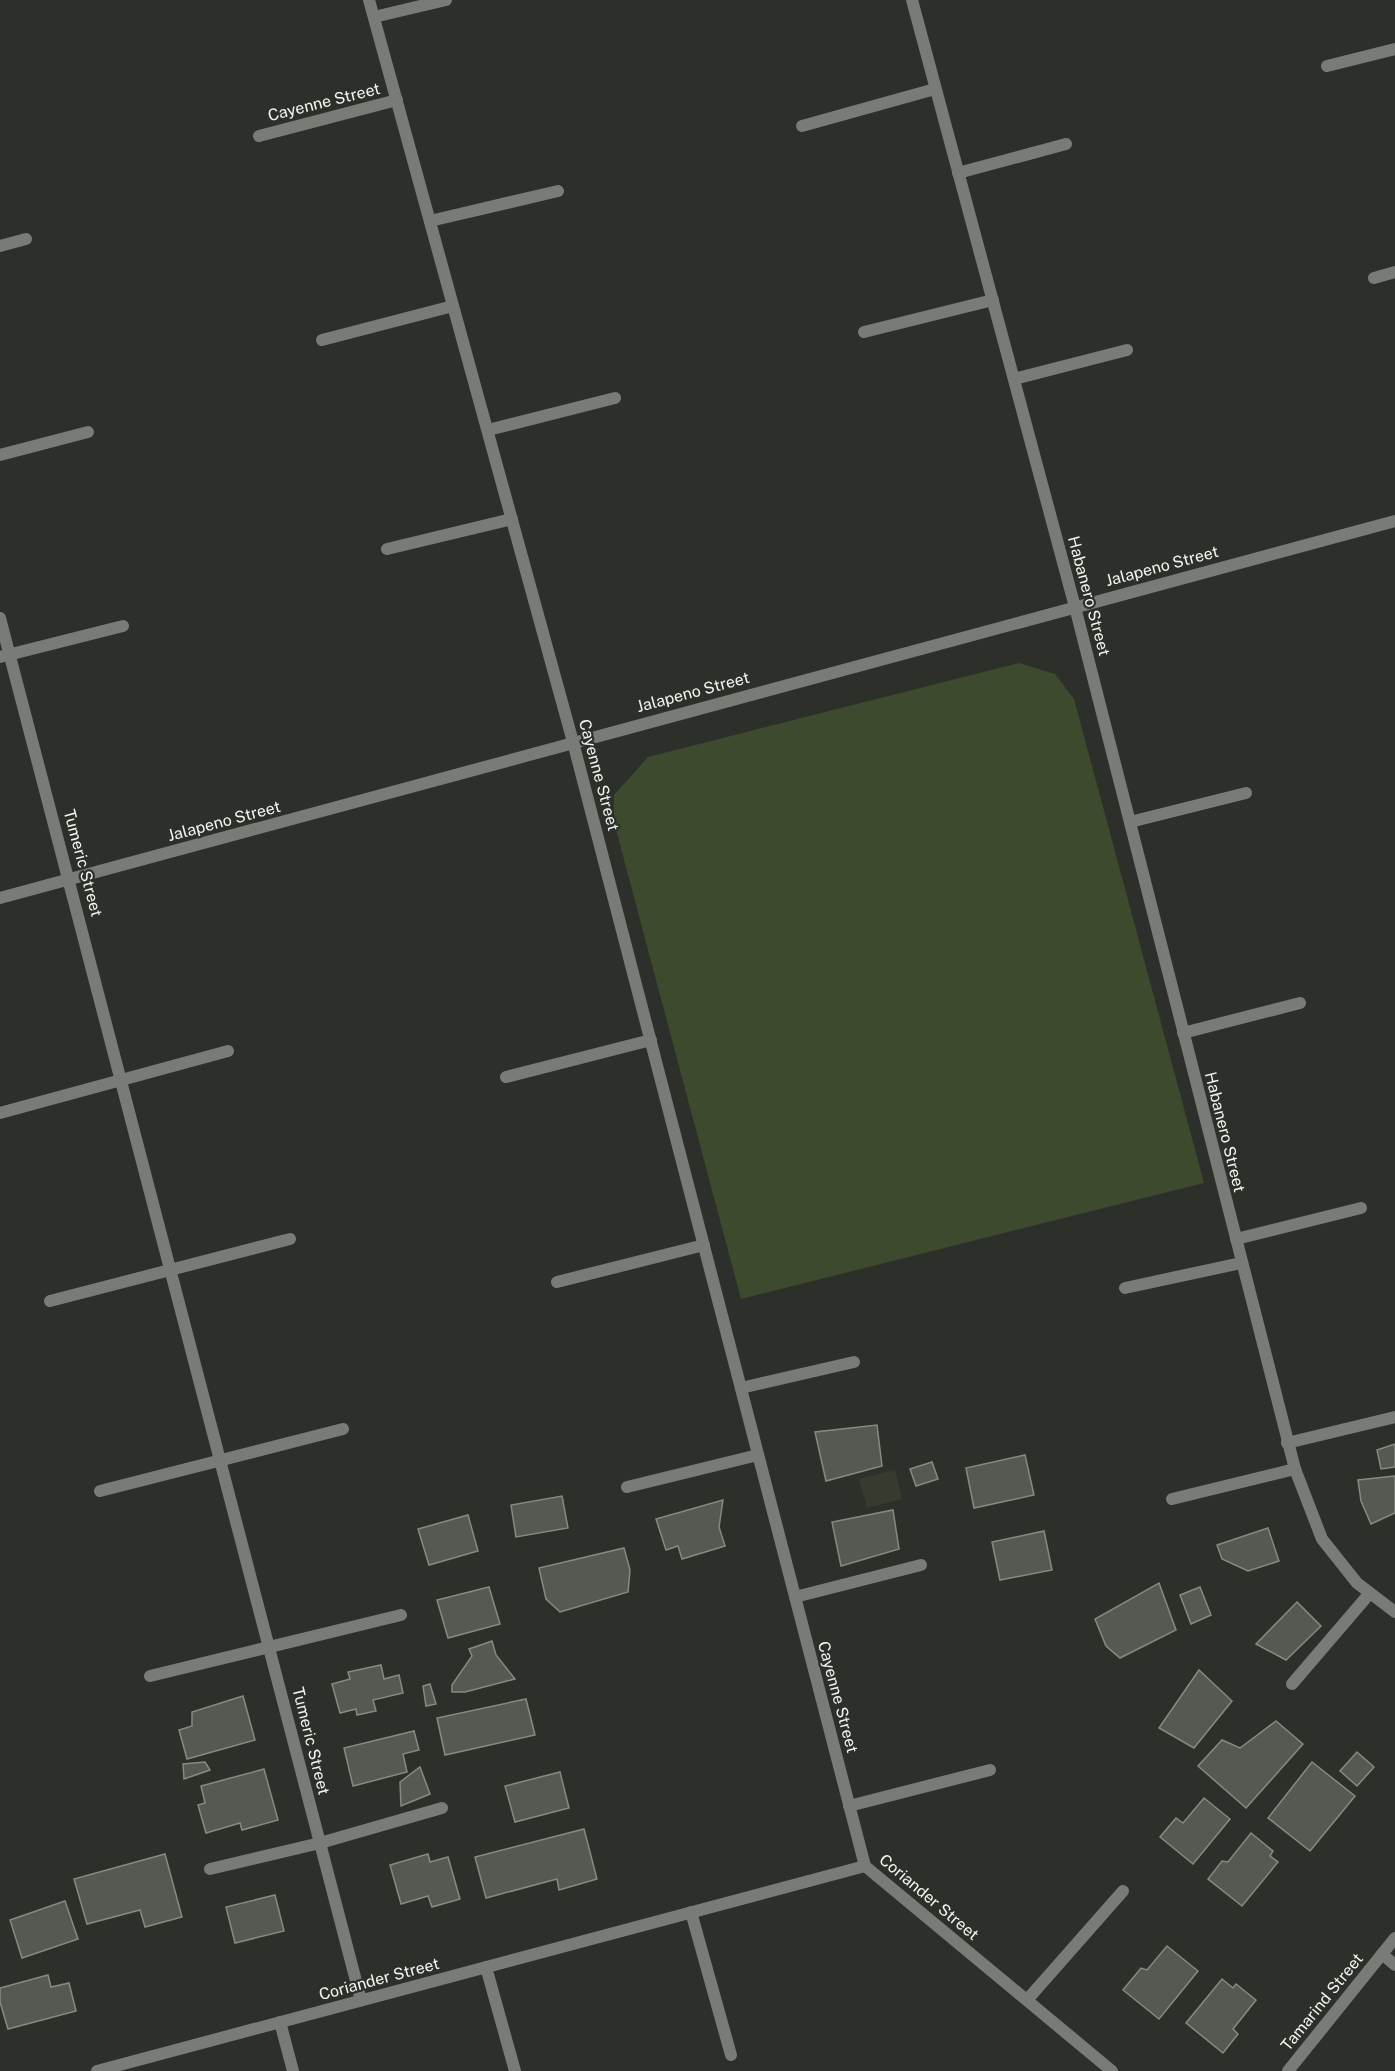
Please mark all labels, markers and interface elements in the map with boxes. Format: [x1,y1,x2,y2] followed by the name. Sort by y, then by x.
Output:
[266,79,382,125] street label: Cayenne Street
[1064,534,1114,658] street label: Habanero Street
[1103,542,1221,590] street label: Jalapeno Street
[634,668,752,716] street label: Jalapeno Street
[575,717,623,833] street label: Cayenne Street
[165,797,283,845] street label: Jalapeno Street
[60,807,106,919] street label: Tumeric Street
[1201,1070,1249,1194] street label: Habanero Street
[814,1639,862,1755] street label: Cayenne Street
[288,1685,334,1797] street label: Tumeric Street
[875,1850,983,1944] street label: Coriander Street
[1277,1949,1367,2055] street label: Tamarind Street
[317,1954,441,2004] street label: Coriander Street

